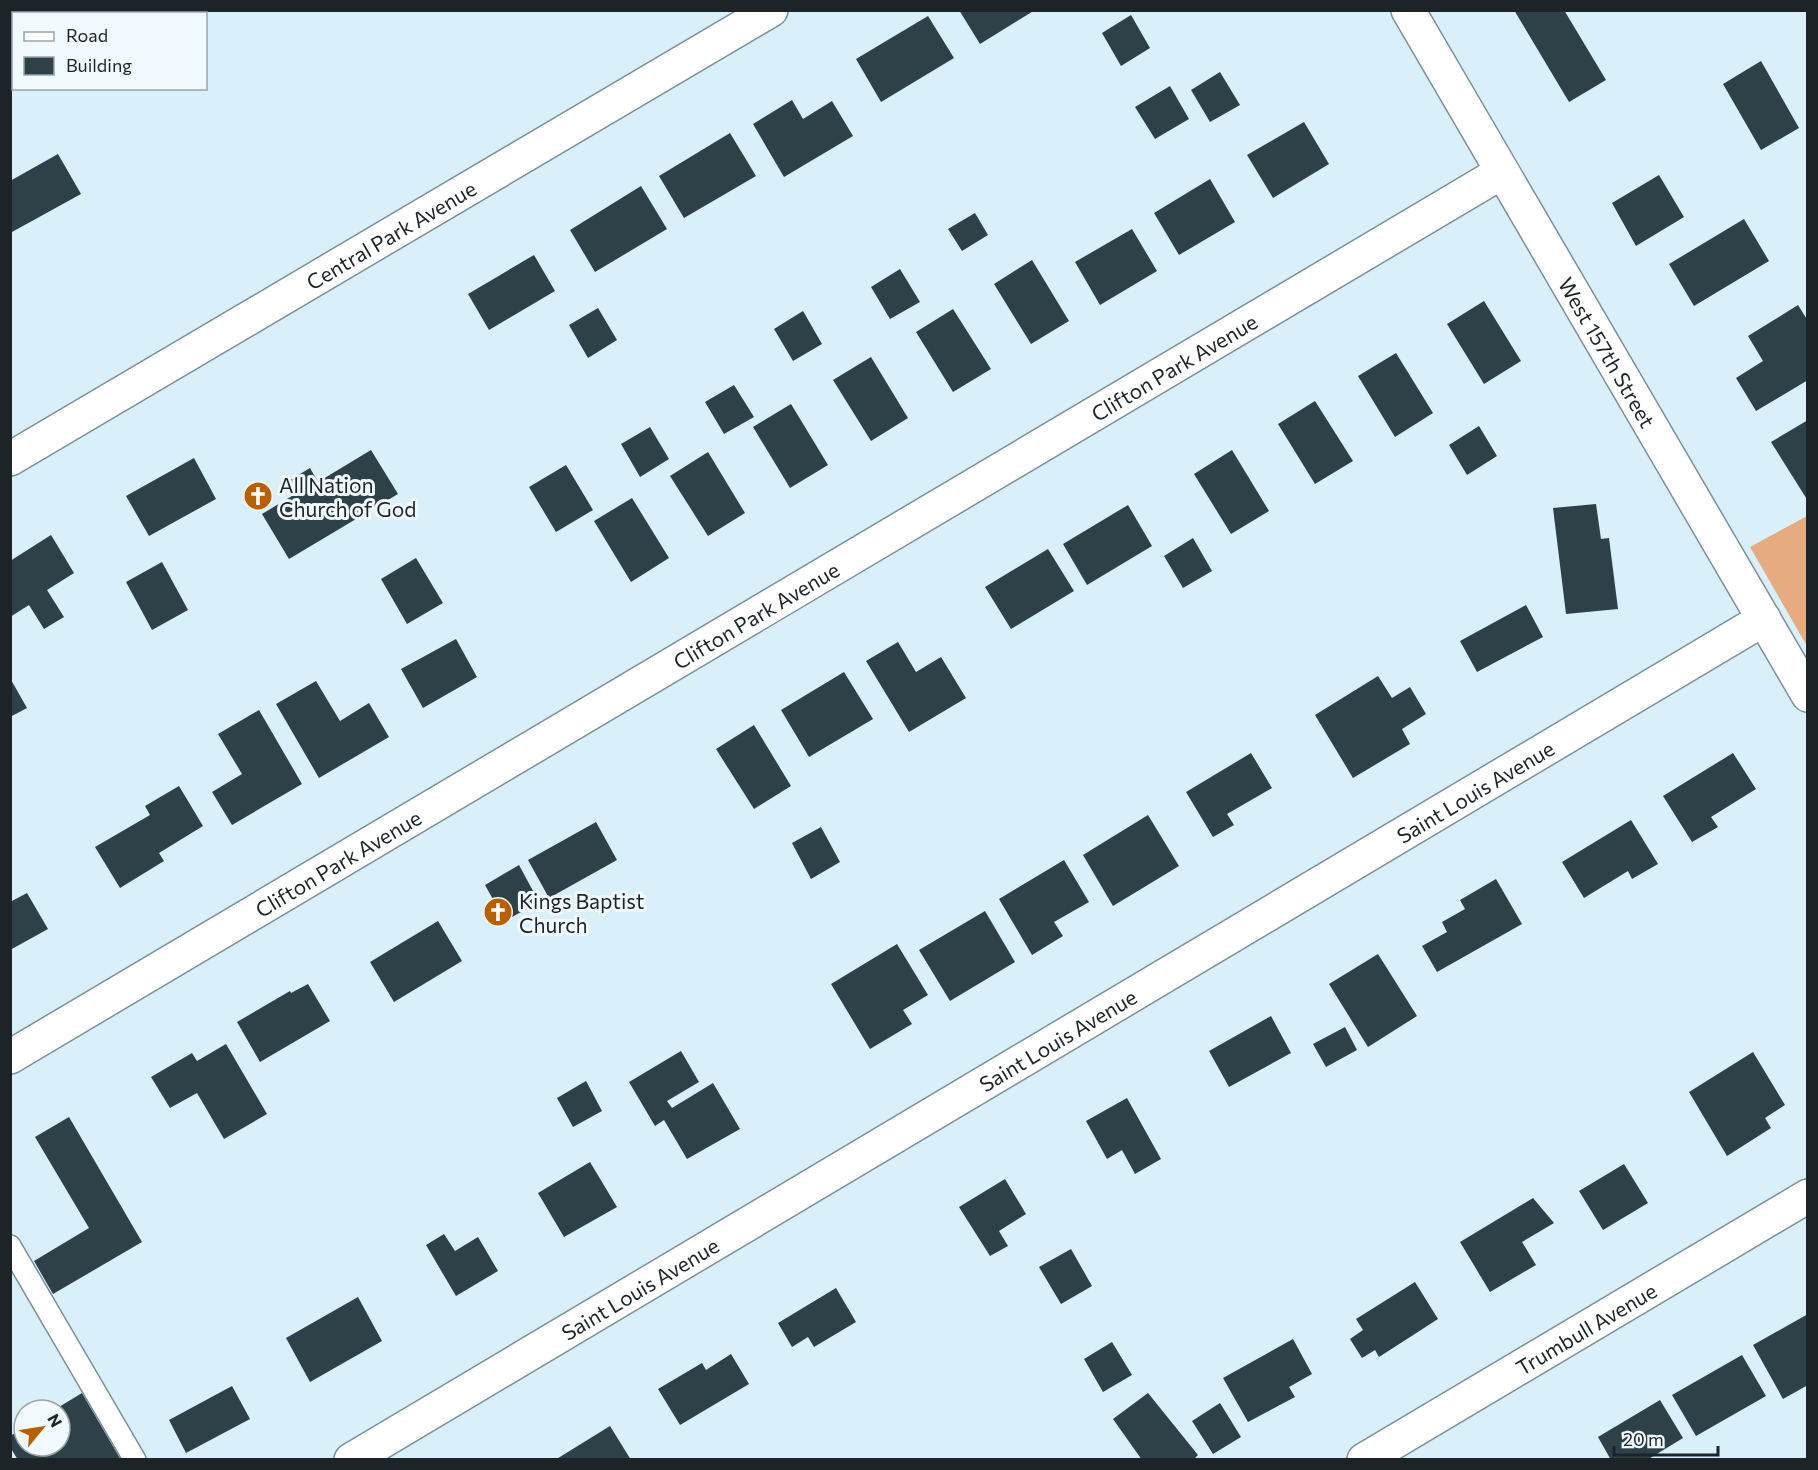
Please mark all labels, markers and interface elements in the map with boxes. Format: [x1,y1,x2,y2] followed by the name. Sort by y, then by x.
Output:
[12,12,207,90] legend
[66,24,108,46] text: Road
[66,54,132,76] text: Building
[301,175,480,294] street label: Central Park Avenue
[1554,272,1661,431] street label: West 157th Street
[1086,308,1261,426] street label: Clifton Park Avenue
[279,472,416,521] place label: All Nation Church of God
[242,480,274,512] church icon: All Nation Church of God
[668,556,843,674] street label: Clifton Park Avenue
[1392,735,1558,847] street label: Saint Louis Avenue
[250,804,425,921] street label: Clifton Park Avenue
[519,888,644,937] place label: Kings Baptist Church
[482,896,514,928] church icon: Kings Baptist Church
[974,983,1141,1096] street label: Saint Louis Avenue
[557,1232,723,1345] street label: Saint Louis Avenue
[1511,1277,1661,1380] street label: Trumbull Avenue
[12,1398,72,1458] north arrow
[44,1410,67,1430] text: N
[1614,1419,1718,1457] scale bar
[1623,1428,1664,1450] text: 20 m

